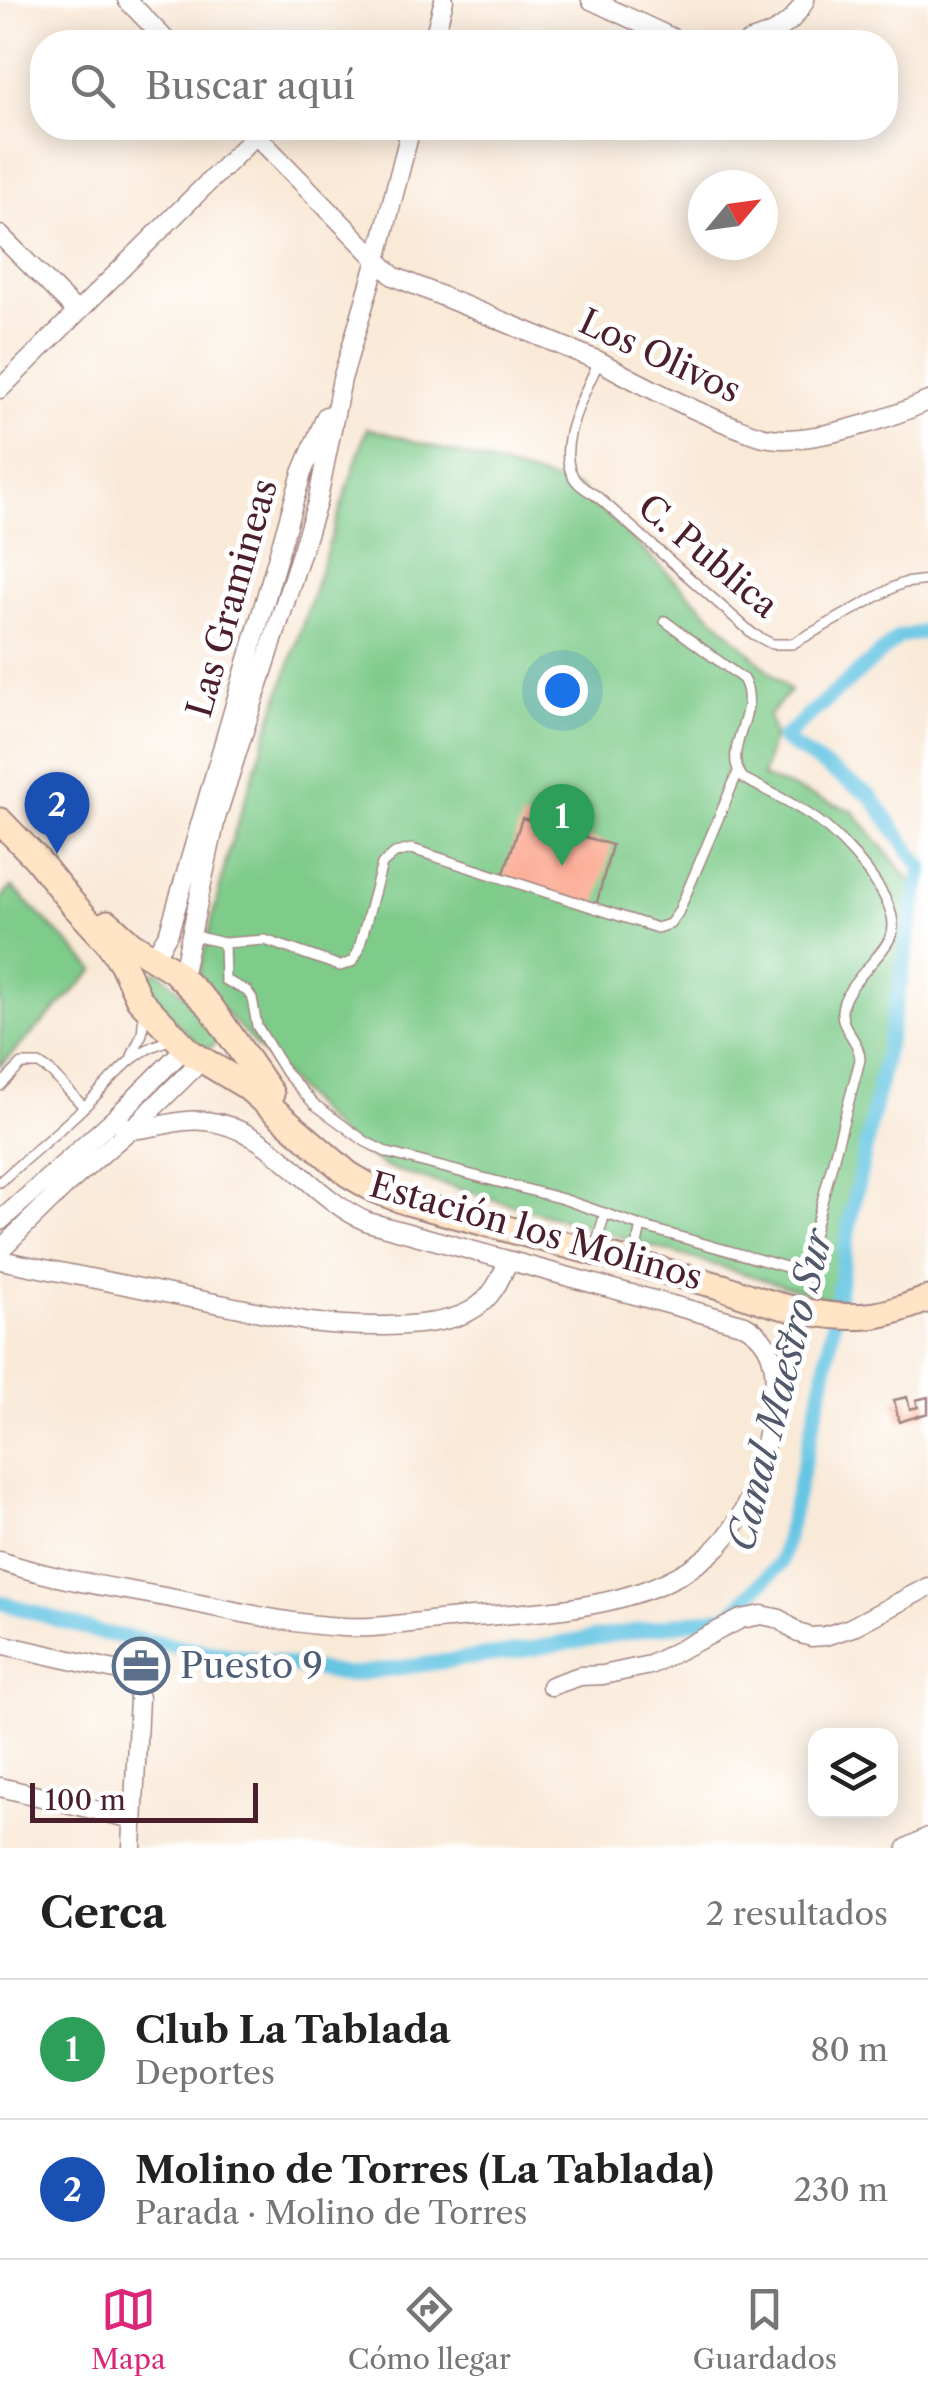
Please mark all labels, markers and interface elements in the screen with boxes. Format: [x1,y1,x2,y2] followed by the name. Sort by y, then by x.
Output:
[30,30,898,140] search box
[65,58,120,113] icon: search
[145,62,355,109] text: Buscar aquí
[688,170,778,260] north arrow
[573,299,748,412] street label: Los Olivos
[177,474,286,722] street label: Las Gramineas
[630,485,787,627] street label: C. Publica
[537,665,588,716] your location
[24,772,90,854] pin: 2
[530,784,594,866] pin: 1
[365,1162,707,1299] street label: Estación los Molinos
[717,1222,843,1555] water label: Canal Maestro Sur
[111,1636,171,1696] office icon: Puesto 9
[180,1644,323,1687] place label: Puesto 9
[808,1728,898,1818] map controls
[808,1728,898,1818] button: layers
[30,1778,258,1822] scale bar
[45,1783,126,1817] text: 100 m
[40,1887,166,1939] text: Cerca
[706,1894,888,1933] text: 2 resultados
[135,2006,450,2053] text: Club La Tablada
[65,2030,80,2069] text: 1
[810,2030,888,2069] text: 80 m
[135,2053,275,2092] text: Deportes
[135,2146,714,2193] text: Molino de Torres (La Tablada)
[63,2170,82,2209] text: 2
[793,2170,888,2209] text: 230 m
[135,2193,527,2232] text: Parada · Molino de Torres
[91,2282,166,2376] tab: Mapa
[348,2282,511,2376] tab: Cómo llegar
[693,2282,837,2376] tab: Guardados

